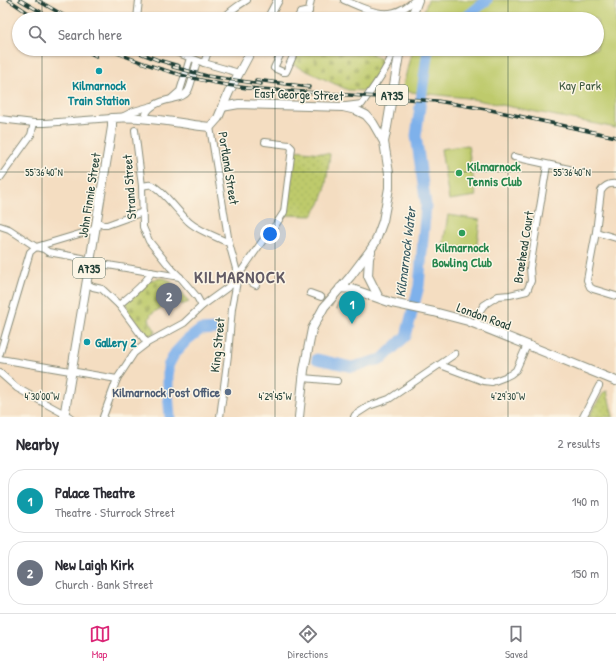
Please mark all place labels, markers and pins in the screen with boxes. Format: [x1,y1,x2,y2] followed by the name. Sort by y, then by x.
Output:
[94,66,104,76] marker: Kilmarnock Train Station
[67,76,130,109] place label: Kilmarnock Train Station
[466,157,523,190] place label: Kilmarnock Tennis Club
[454,168,464,178] marker: Kilmarnock Tennis Club
[457,228,467,238] marker: Kilmarnock Bowling Club
[432,238,493,272] place label: Kilmarnock Bowling Club
[156,283,182,316] pin: 2
[339,291,365,324] pin: 1
[95,333,138,352] place label: Gallery 2
[82,337,92,347] marker: Gallery 2
[112,383,221,401] place label: Kilmarnock Post Office
[223,387,233,397] marker: Kilmarnock Post Office

